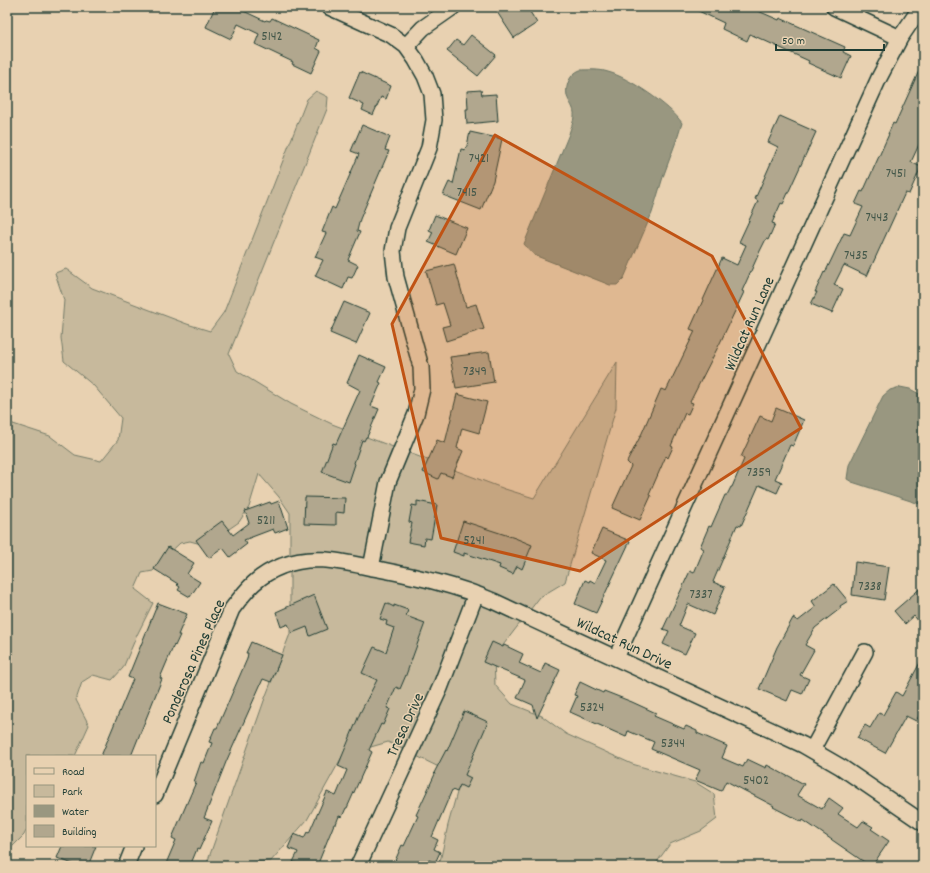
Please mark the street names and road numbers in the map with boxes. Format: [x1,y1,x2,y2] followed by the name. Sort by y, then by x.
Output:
[719,273,781,375] street label: Wildcat Run Lane
[156,596,232,728] street label: Ponderosa Pines Place
[572,612,676,677] street label: Wildcat Run Drive
[381,689,431,761] street label: Tresa Drive

